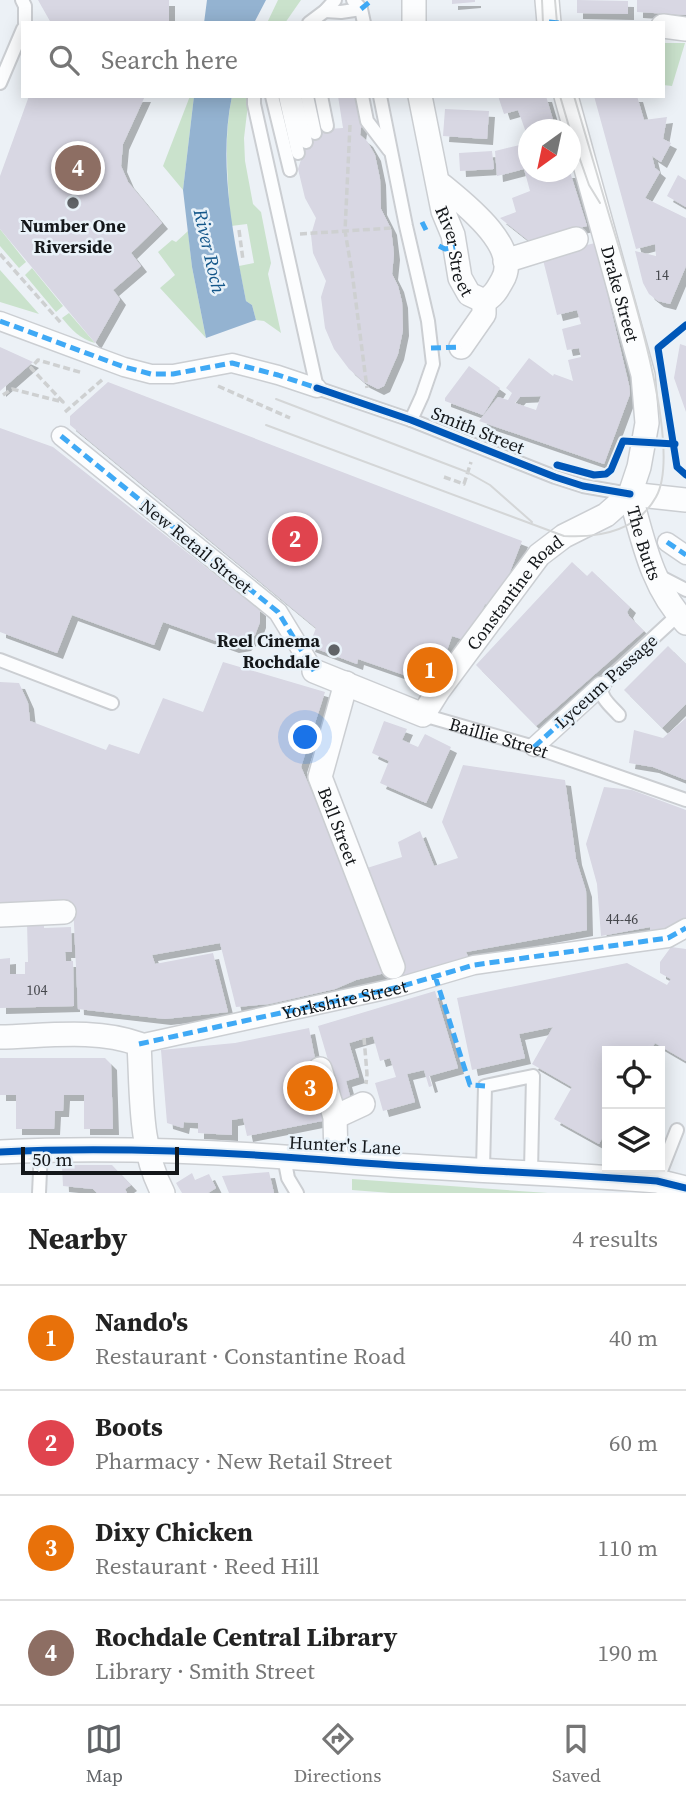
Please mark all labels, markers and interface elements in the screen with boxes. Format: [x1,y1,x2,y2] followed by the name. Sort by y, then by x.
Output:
[21,21,665,98] search box
[45,41,83,79] icon: search
[101,42,238,78] text: Search here
[518,119,581,182] north arrow
[55,142,101,194] pin: 4
[65,195,81,211] marker: Number One Riverside
[430,202,480,301] street label: River Street
[187,205,232,296] water label: River Roch
[20,213,126,259] place label: Number One Riverside
[595,243,646,345] street label: Drake Street
[655,265,669,285] house number: 14
[428,400,528,460] street label: Smith Street
[135,493,257,599] street label: New Retail Street
[621,503,668,584] street label: The Butts
[272,513,318,565] pin: 2
[460,529,568,655] street label: Constantine Road
[217,628,320,674] place label: Reel Cinema Rochdale
[549,628,663,734] street label: Lyceum Passage
[326,642,342,658] marker: Reel Cinema Rochdale
[407,644,453,696] pin: 1
[446,711,552,764] street label: Baillie Street
[288,720,322,754] your location
[312,783,365,869] street label: Bell Street
[606,909,638,929] house number: 44-46
[279,973,410,1025] street label: Yorkshire Street
[27,980,48,1000] house number: 104
[602,1046,665,1172] map controls
[602,1046,665,1109] button: locate
[287,1062,333,1114] pin: 3
[602,1109,665,1172] button: layers
[288,1130,402,1160] street label: Hunter's Lane
[21,1144,178,1176] scale bar
[32,1146,73,1172] text: 50 m
[28,1218,127,1259] text: Nearby
[572,1223,658,1255] text: 4 results
[95,1304,188,1340] text: Nando's
[45,1322,57,1354] text: 1
[609,1322,658,1354] text: 40 m
[95,1340,405,1372] text: Restaurant · Constantine Road
[95,1409,163,1445] text: Boots
[45,1427,57,1459] text: 2
[609,1427,658,1459] text: 60 m
[95,1445,392,1477] text: Pharmacy · New Retail Street
[95,1514,253,1550] text: Dixy Chicken
[45,1532,57,1564] text: 3
[597,1532,658,1564] text: 110 m
[95,1550,319,1582] text: Restaurant · Reed Hill
[95,1619,397,1655] text: Rochdale Central Library
[45,1637,57,1669] text: 4
[597,1637,658,1669] text: 190 m
[95,1655,315,1687] text: Library · Smith Street
[85,1720,123,1788] tab: Map
[294,1720,382,1788] tab: Directions
[552,1720,601,1788] tab: Saved

